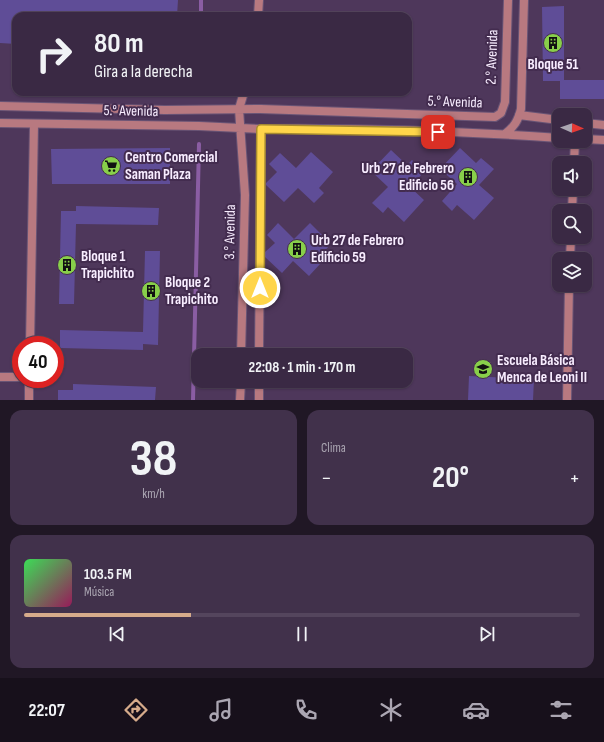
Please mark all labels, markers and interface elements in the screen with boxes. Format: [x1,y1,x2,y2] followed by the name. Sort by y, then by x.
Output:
[94,27,143,60] text: 80 m
[28,28,80,80] icon: right
[482,29,502,85] street label: 2.° Avenida
[542,32,564,54] building icon: Bloque 51
[527,55,579,74] place label: Bloque 51
[94,61,193,82] text: Gira a la derecha
[427,92,483,112] street label: 5.° Avenida
[103,101,159,121] street label: 5.° Avenida
[552,108,592,148] north arrow
[552,108,592,292] map controls
[421,115,455,149] pin
[427,121,449,143] icon: arrive
[125,148,218,184] place label: Centro Comercial Saman Plaza
[100,155,122,177] supermarket icon: Centro Comercial Saman Plaza
[552,156,592,196] button: sound
[361,159,454,195] place label: Urb 27 de Febrero Edificio 56
[457,166,479,188] building icon: Urb 27 de Febrero Edificio 56
[220,204,240,260] street label: 3.° Avenida
[552,204,592,244] button: search
[311,231,404,267] place label: Urb 27 de Febrero Edificio 59
[286,238,308,260] building icon: Urb 27 de Febrero Edificio 59
[81,247,134,283] place label: Bloque 1 Trapichito
[552,252,592,292] button: layers
[56,254,78,276] building icon: Bloque 1 Trapichito
[239,267,281,309] position arrow
[165,273,218,309] place label: Bloque 2 Trapichito
[140,280,162,302] building icon: Bloque 2 Trapichito
[12,336,64,388] speed limit sign: 40
[497,351,587,387] place label: Escuela Básica Menca de Leoni II
[249,358,355,377] text: 22:08 · 1 min · 170 m
[472,358,494,380] school or university icon: Escuela Básica Menca de Leoni II
[130,428,177,491] text: 38
[321,440,346,456] text: Clima
[432,460,469,496] text: 20°
[321,465,332,492] text: −
[569,465,580,492] text: +
[142,486,165,502] text: km/h
[84,565,132,584] text: 103.5 FM
[84,584,114,600] text: Música
[106,623,128,645] icon: previous
[291,623,313,645] icon: pause
[476,623,498,645] icon: next
[122,696,150,724] icon: directions
[207,696,235,724] icon: music
[292,696,320,724] icon: phone
[377,696,405,724] icon: climate
[462,696,490,724] icon: car
[547,696,575,724] icon: filters
[29,700,65,721] text: 22:07

